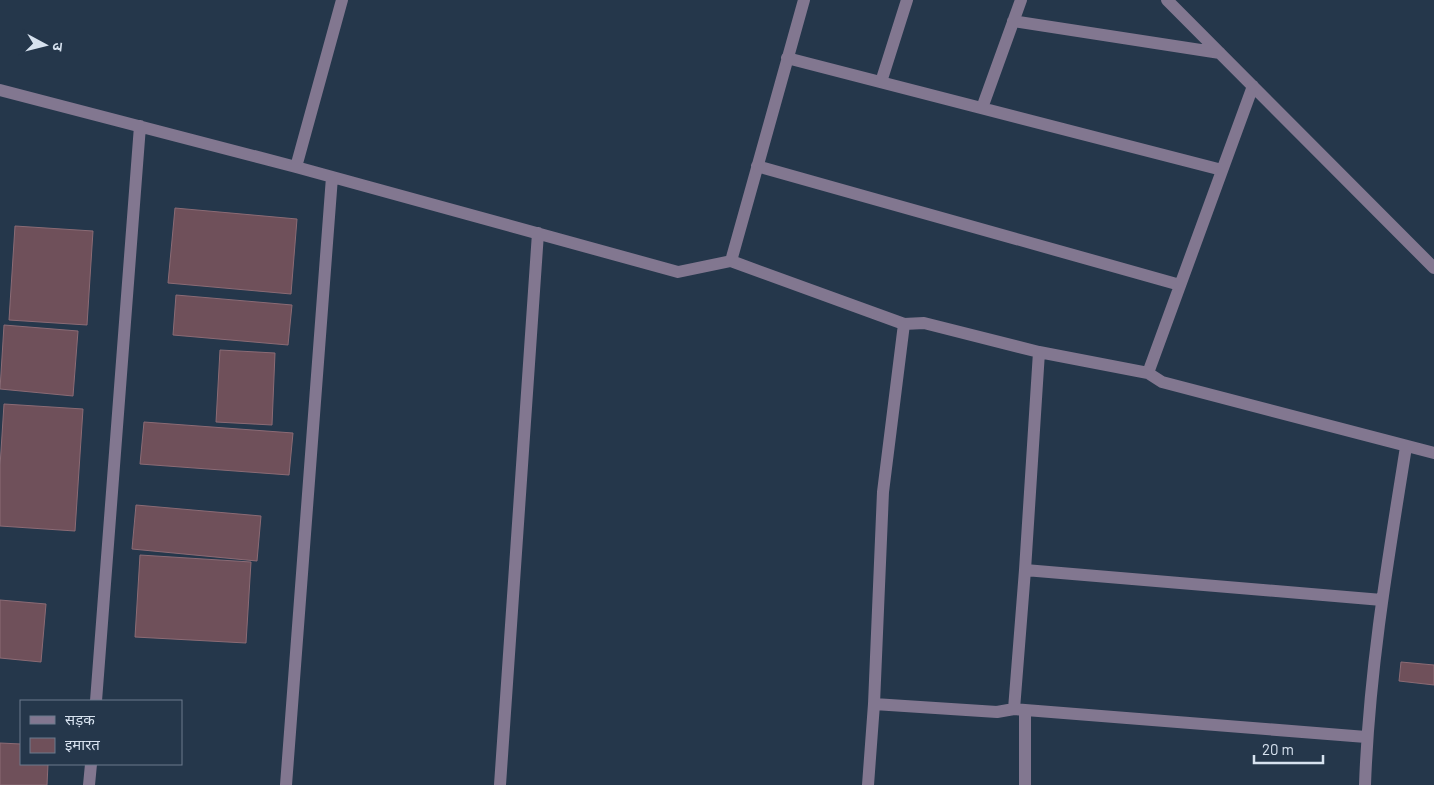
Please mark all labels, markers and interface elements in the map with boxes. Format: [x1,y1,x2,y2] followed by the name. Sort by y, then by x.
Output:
[20,20,70,70] north arrow
[49,42,67,53] text: उ
[20,700,182,765] legend
[65,710,95,728] text: सड़क
[1254,732,1323,764] scale bar
[65,735,100,753] text: इमारत
[1262,740,1294,758] text: 20 m

